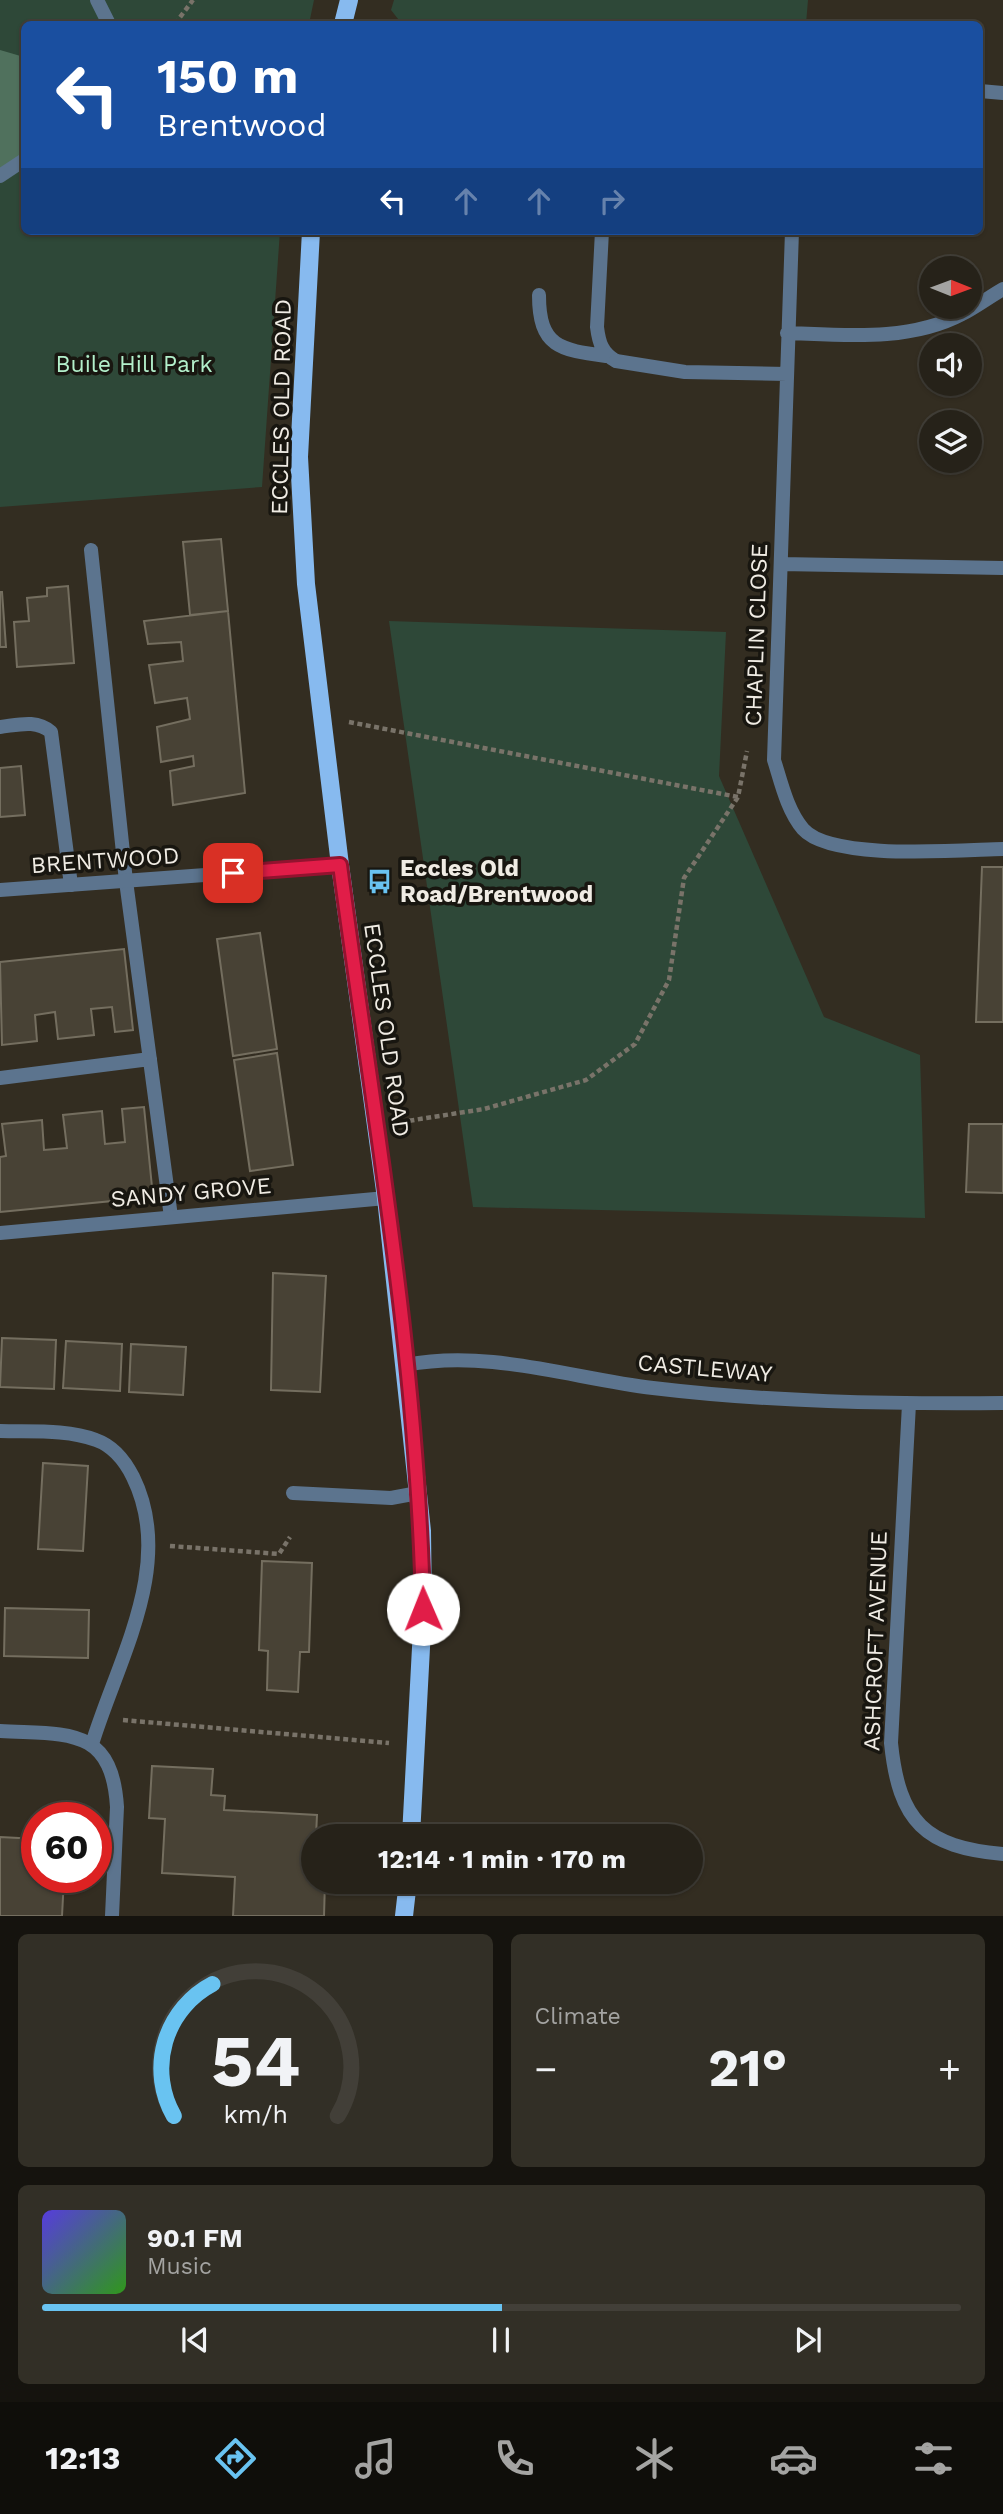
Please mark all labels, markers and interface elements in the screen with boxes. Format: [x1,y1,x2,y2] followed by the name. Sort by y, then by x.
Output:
[157,47,298,105] text: 150 m
[42,49,133,140] icon: left
[157,106,327,144] text: Brentwood
[374,182,412,220] icon: left
[447,182,485,220] icon: ahead
[520,182,558,220] icon: ahead
[593,182,631,220] icon: right
[919,256,982,318] north arrow
[919,256,982,473] map controls
[266,299,297,515] street label: ECCLES OLD ROAD
[919,333,982,396] button: sound
[55,351,213,378] park label: Buile Hill Park
[919,410,982,473] button: layers
[740,543,773,727] street label: CHAPLIN CLOSE
[30,842,180,879] street label: BRENTWOOD
[203,843,263,903] pin
[214,854,252,892] icon: arrive
[400,855,593,908] place label: Eccles Old Road/Brentwood
[366,867,394,895] bus stop icon: Eccles Old Road/Brentwood
[358,921,415,1139] street label: ECCLES OLD ROAD
[110,1172,272,1213] street label: SANDY GROVE
[636,1349,773,1388] street label: CASTLEWAY
[858,1531,893,1752] street label: ASHCROFT AVENUE
[386,1572,460,1646] position arrow
[21,1802,112,1893] speed limit sign: 60
[378,1844,626,1874] text: 12:14 · 1 min · 170 m
[535,2003,621,2030] text: Climate
[211,2019,300,2105] text: 54
[708,2038,787,2099] text: 21°
[535,2047,557,2091] text: −
[938,2047,961,2091] text: +
[223,2100,287,2129] text: km/h
[147,2223,243,2253] text: 90.1 FM
[147,2253,212,2280] text: Music
[176,2321,214,2359] icon: previous
[482,2321,520,2359] icon: pause
[789,2321,827,2359] icon: next
[211,2434,260,2483] icon: directions
[351,2434,400,2483] icon: music
[490,2434,539,2483] icon: phone
[630,2434,679,2483] icon: climate
[769,2434,818,2483] icon: car
[909,2434,958,2483] icon: filters
[45,2439,121,2477] text: 12:13

